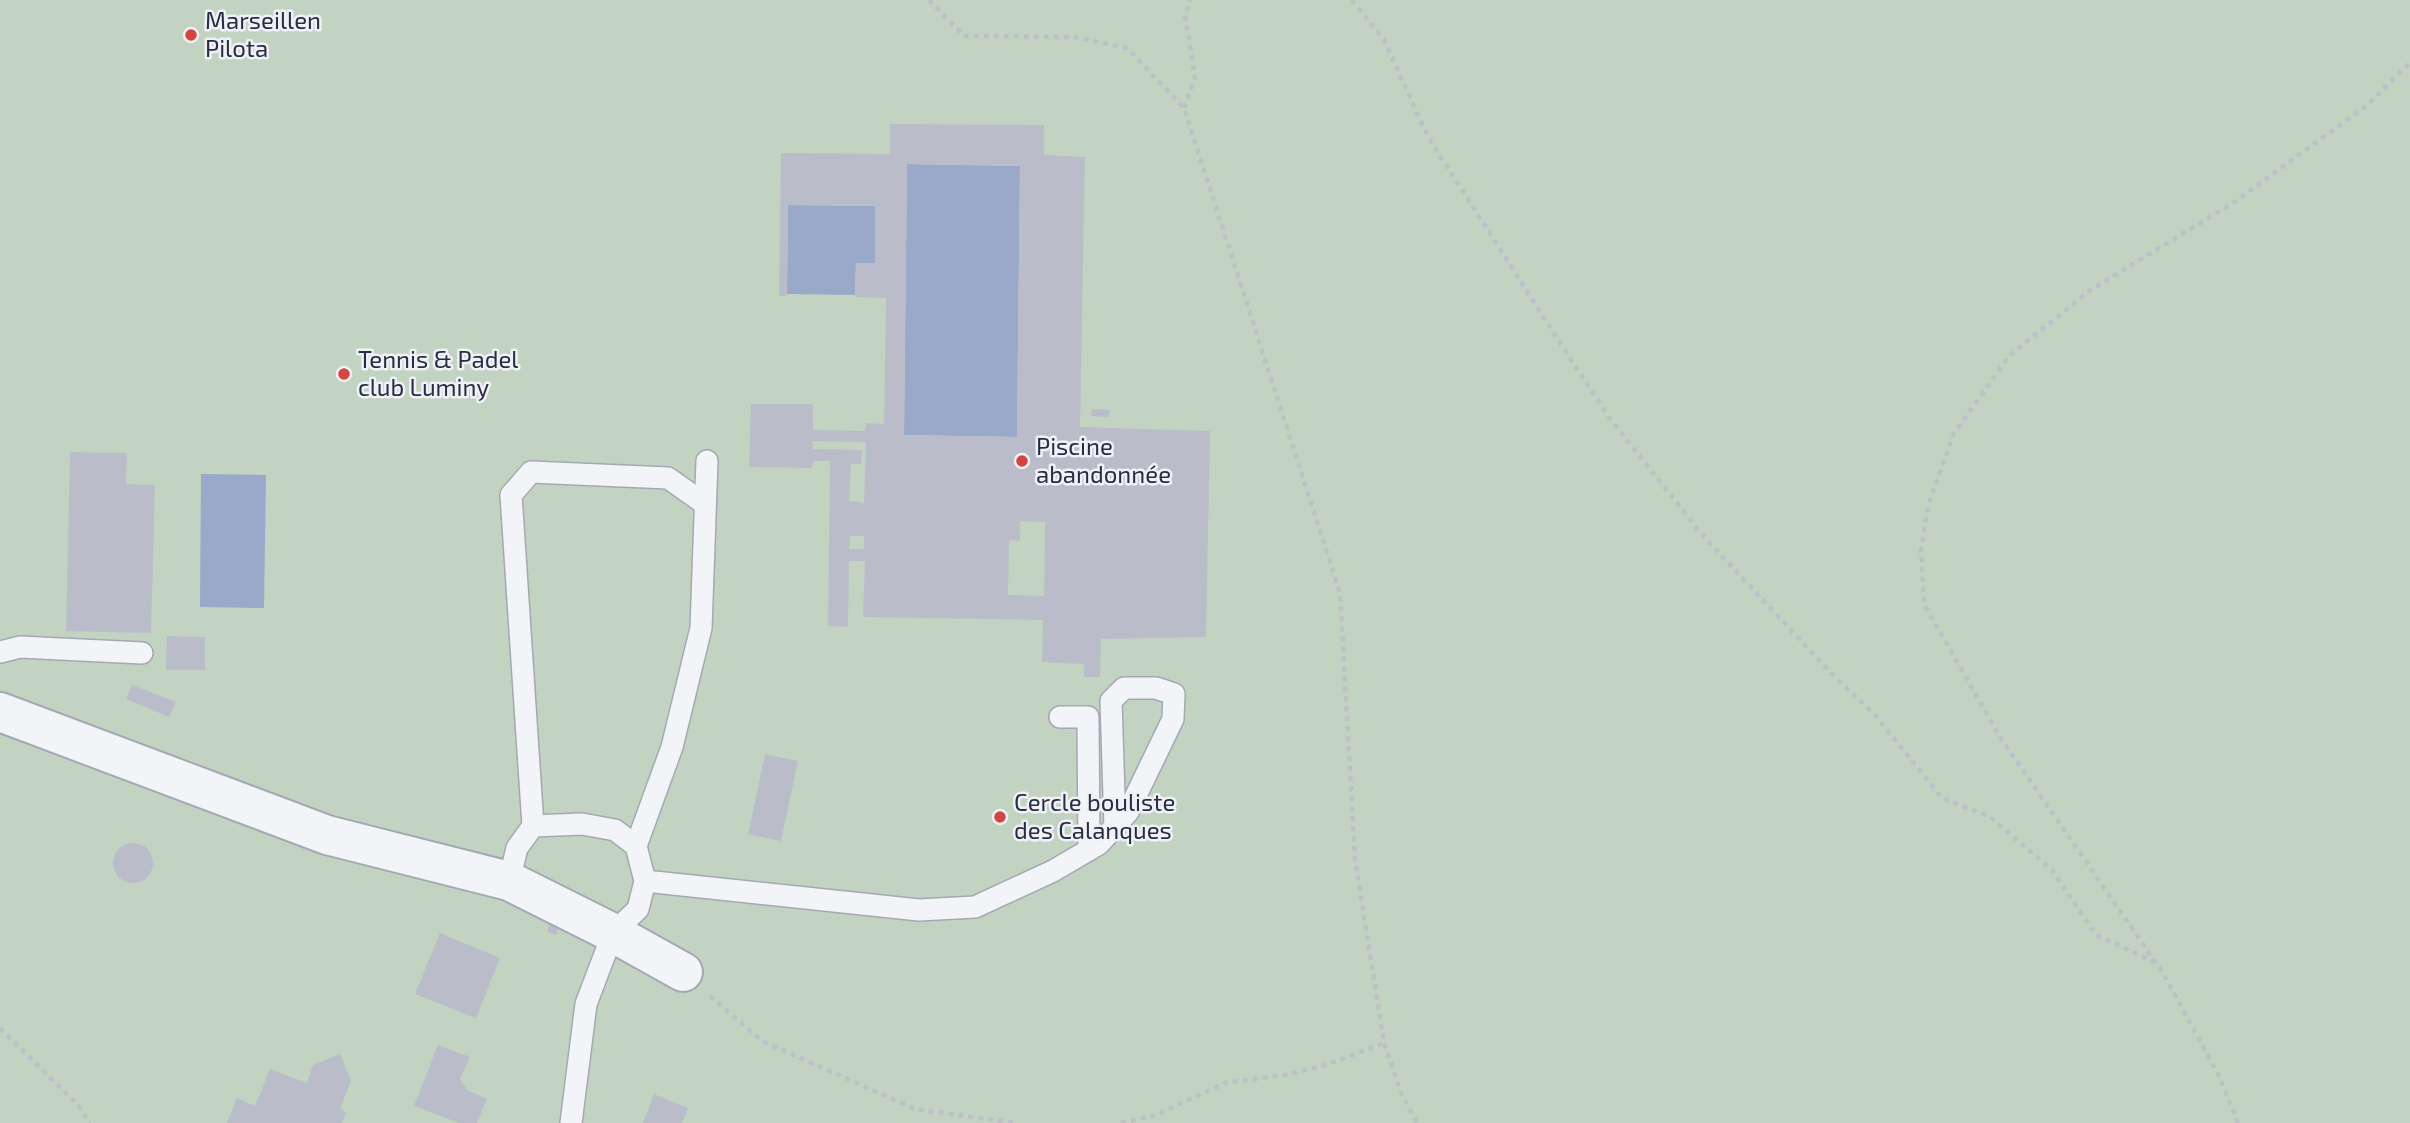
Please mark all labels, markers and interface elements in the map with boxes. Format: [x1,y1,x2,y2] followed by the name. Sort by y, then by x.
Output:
[205,5,321,62] place label: Marseillen Pilota
[183,27,199,43] marker: Marseillen Pilota
[358,344,518,401] place label: Tennis & Padel club Luminy
[336,366,352,382] marker: Tennis & Padel club Luminy
[1036,431,1171,488] place label: Piscine abandonnée
[1014,453,1030,469] marker: Piscine abandonnée
[1014,787,1175,844] place label: Cercle bouliste des Calanques
[992,809,1008,825] marker: Cercle bouliste des Calanques

